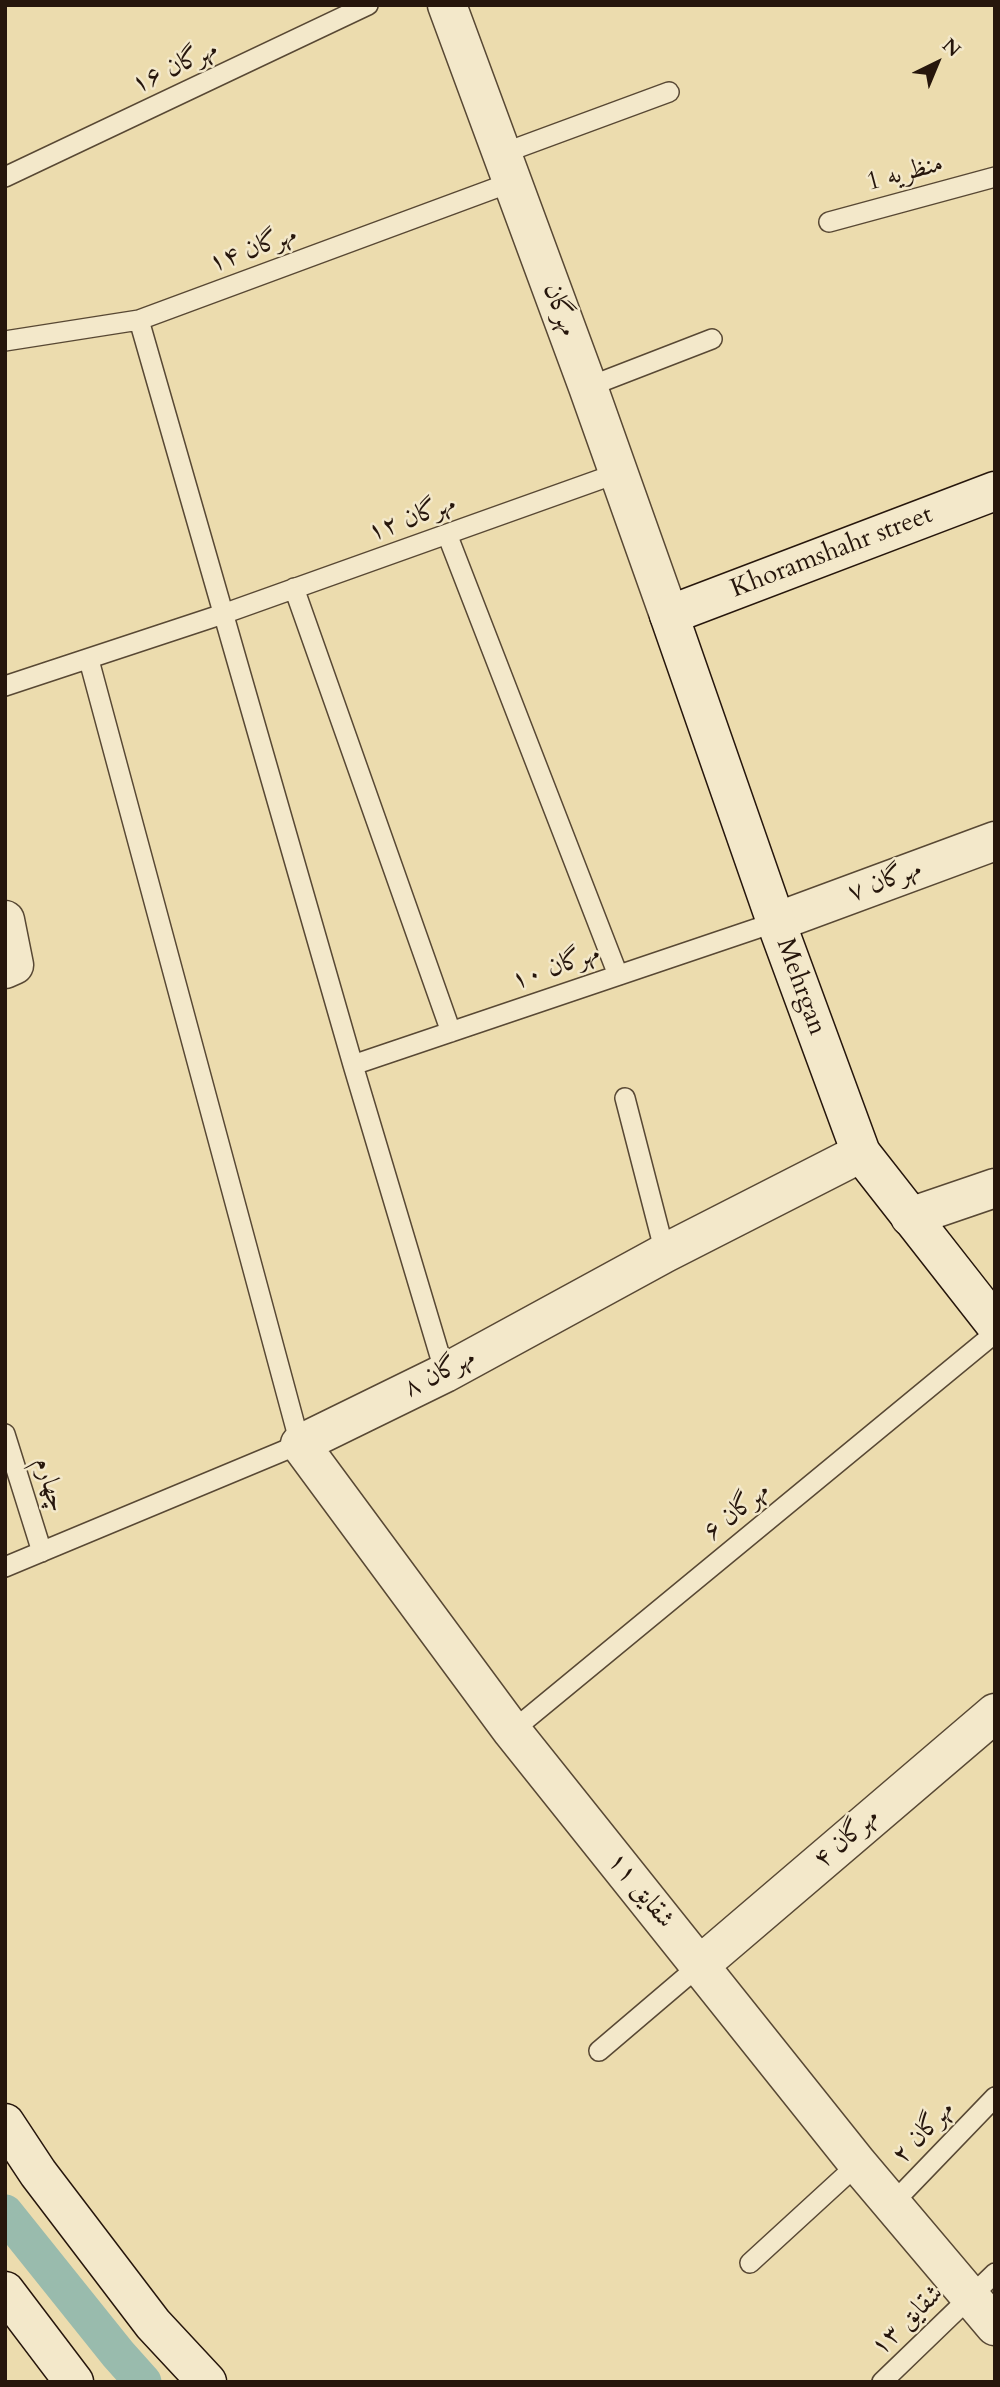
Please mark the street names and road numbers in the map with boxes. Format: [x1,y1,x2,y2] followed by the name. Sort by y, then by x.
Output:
[127,35,223,101] street label: مهرگان ۱۶
[863,149,947,199] street label: منظریه 1
[205,220,301,280] street label: مهرگان ۱۴
[535,279,583,341] street label: مهرگان
[364,489,460,549] street label: مهرگان ۱۲
[727,500,937,606] street label: Khoramshahr street
[844,854,926,910] street label: مهرگان ۷
[768,934,832,1040] street label: Mehrgan
[508,938,604,998] street label: مهرگان ۱۰
[399,1343,481,1405] street label: مهرگان ۸
[26,1454,72,1516] street label: چهارم
[698,1476,776,1548] street label: مهرگان ۶
[808,1802,886,1876] street label: مهرگان ۴
[600,1847,680,1935] street label: شقایق ۱۱
[886,2095,962,2171] street label: مهرگان ۲
[865,2279,951,2363] street label: شقایق ۱۳

